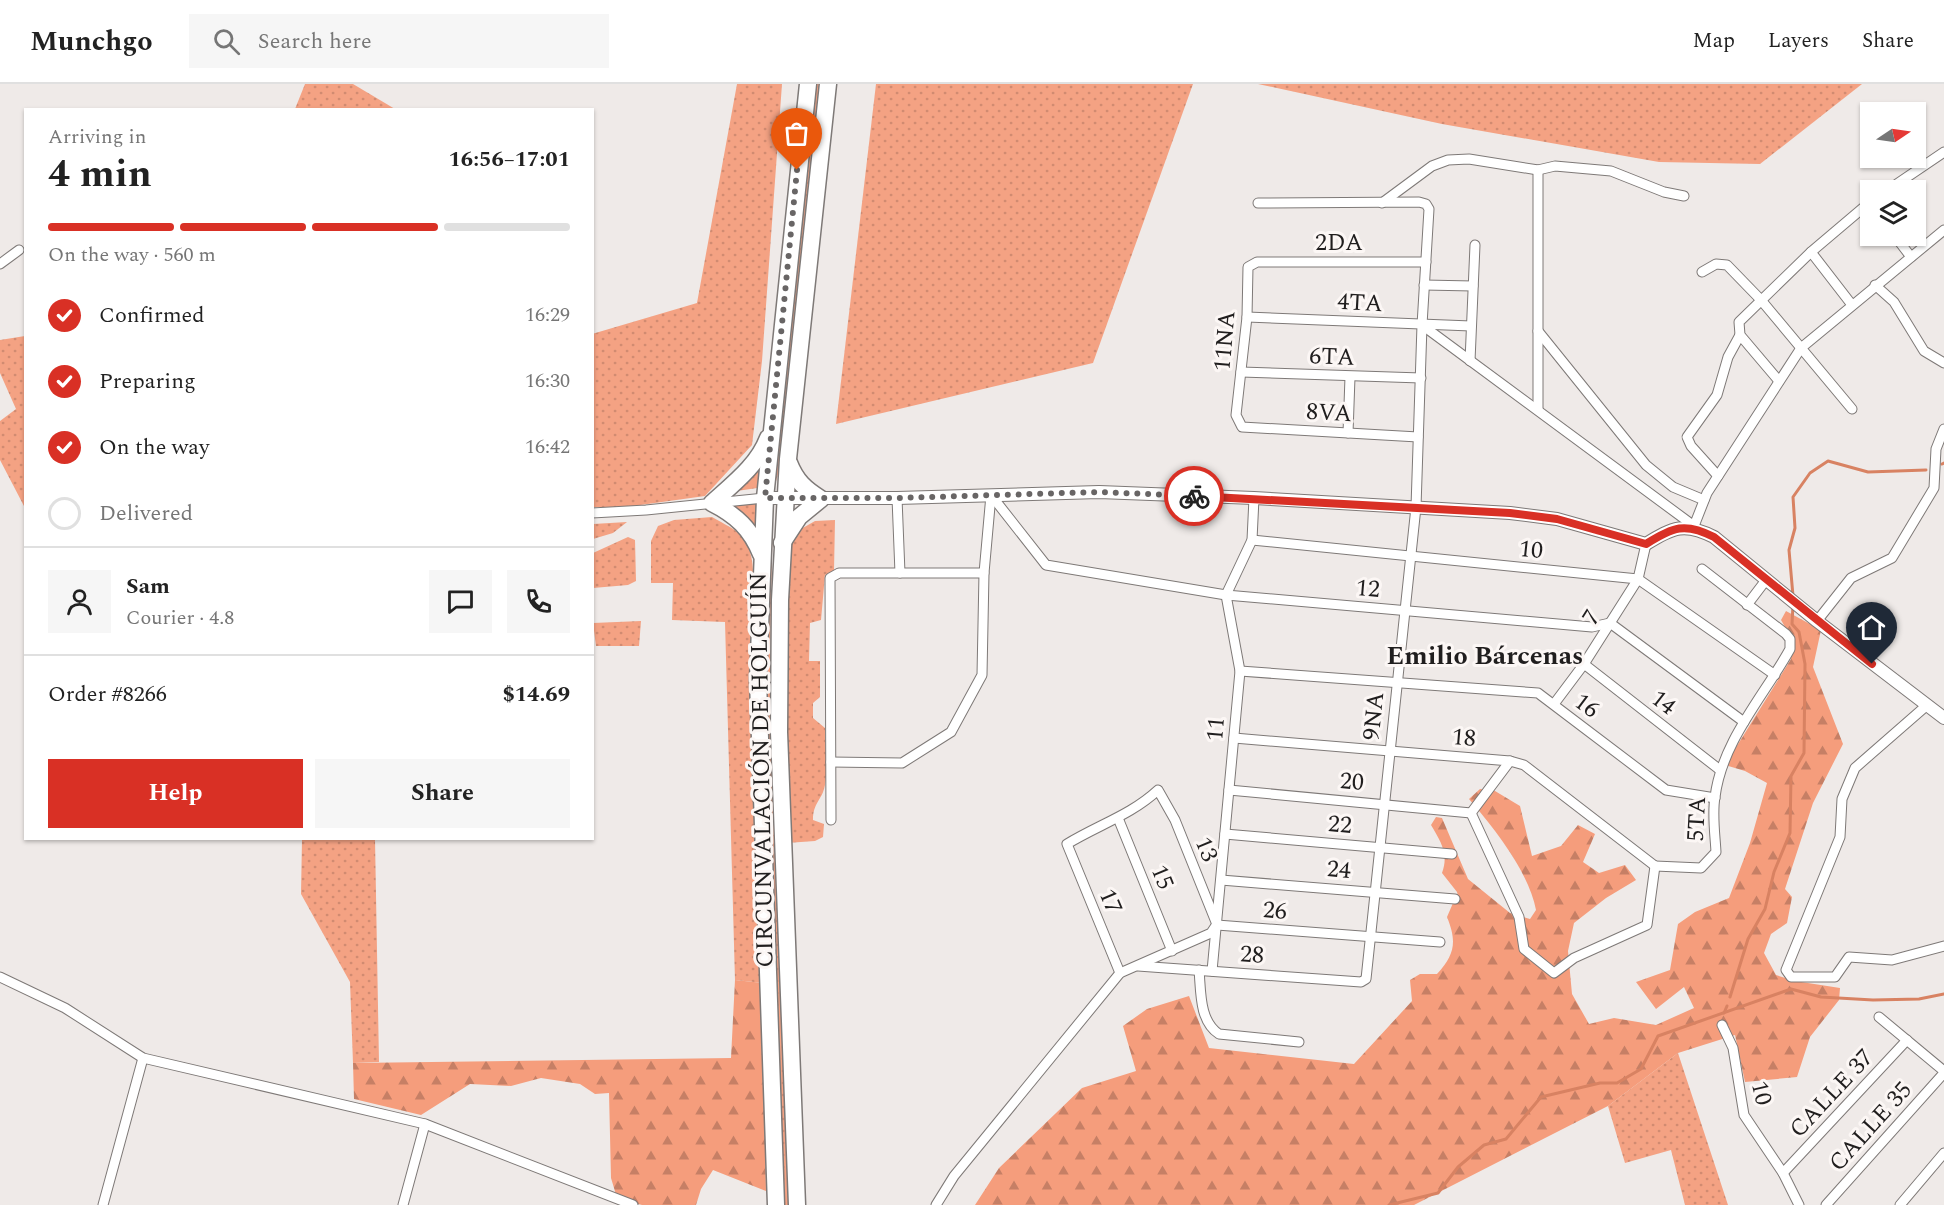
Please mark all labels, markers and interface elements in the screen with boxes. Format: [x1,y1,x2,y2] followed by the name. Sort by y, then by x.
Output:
[189,14,609,68] search box
[30,20,153,63] text: Munchgo
[210,25,243,58] icon: search
[258,25,372,58] text: Search here
[1693,25,1735,57] text: Map
[1768,25,1829,57] text: Layers
[1862,25,1914,57] text: Share
[1860,102,1926,168] north arrow
[1860,102,1926,246] map controls
[771,108,822,170] pin
[780,117,813,150] icon: bag
[48,122,146,152] text: Arriving in
[448,143,570,176] text: 16:56–17:01
[48,145,152,204] text: 4 min
[1860,180,1926,246] button: layers
[1315,225,1363,261] street label: 2DA
[48,240,216,270] text: On the way · 560 m
[1336,284,1384,322] street label: 4TA
[48,299,81,332] icon: check
[99,299,205,332] text: Confirmed
[525,300,570,330] text: 16:29
[1204,309,1246,373] street label: 11NA
[1309,338,1355,376] street label: 6TA
[48,365,81,398] icon: check
[99,365,196,398] text: Preparing
[525,366,570,396] text: 16:30
[1305,394,1353,432] street label: 8VA
[48,431,81,464] icon: check
[99,431,210,464] text: On the way
[525,432,570,462] text: 16:42
[1164,466,1224,526] courier
[1178,480,1211,513] icon: bike
[99,497,193,530] text: Delivered
[1517,531,1545,569] street label: 10
[48,570,111,633] button: person
[126,570,170,603] text: Sam
[429,570,492,633] button: chat
[507,570,570,633] button: phone
[1354,570,1381,608] street label: 12
[741,572,783,968] street label: CIRCUNVALACIÓN DE HOLGUÍN
[1846,602,1897,664] pin
[126,603,234,633] text: Courier · 4.8
[1573,603,1610,632] street label: 7
[1855,611,1888,644] icon: home
[1387,636,1583,676] district label: Emilio Bárcenas
[48,678,167,711] text: Order #8266
[502,678,570,711] text: $14.69
[1643,681,1684,724] street label: 14
[1566,684,1607,727] street label: 16
[1354,690,1394,742] street label: 9NA
[1197,716,1235,743] street label: 11
[1450,719,1477,757] street label: 18
[48,759,303,828] button: Help
[315,759,570,828] button: Share
[1338,763,1365,801] street label: 20
[1678,795,1716,843] street label: 5TA
[1326,806,1353,844] street label: 22
[1185,832,1227,867] street label: 13
[1325,851,1352,889] street label: 24
[1141,860,1183,895] street label: 15
[1089,883,1131,919] street label: 17
[1261,892,1288,930] street label: 26
[1239,936,1265,974] street label: 28
[1781,1041,1883,1146] street label: CALLE 37
[1820,1074,1921,1180] street label: CALLE 35
[1741,1077,1781,1109] street label: 10

